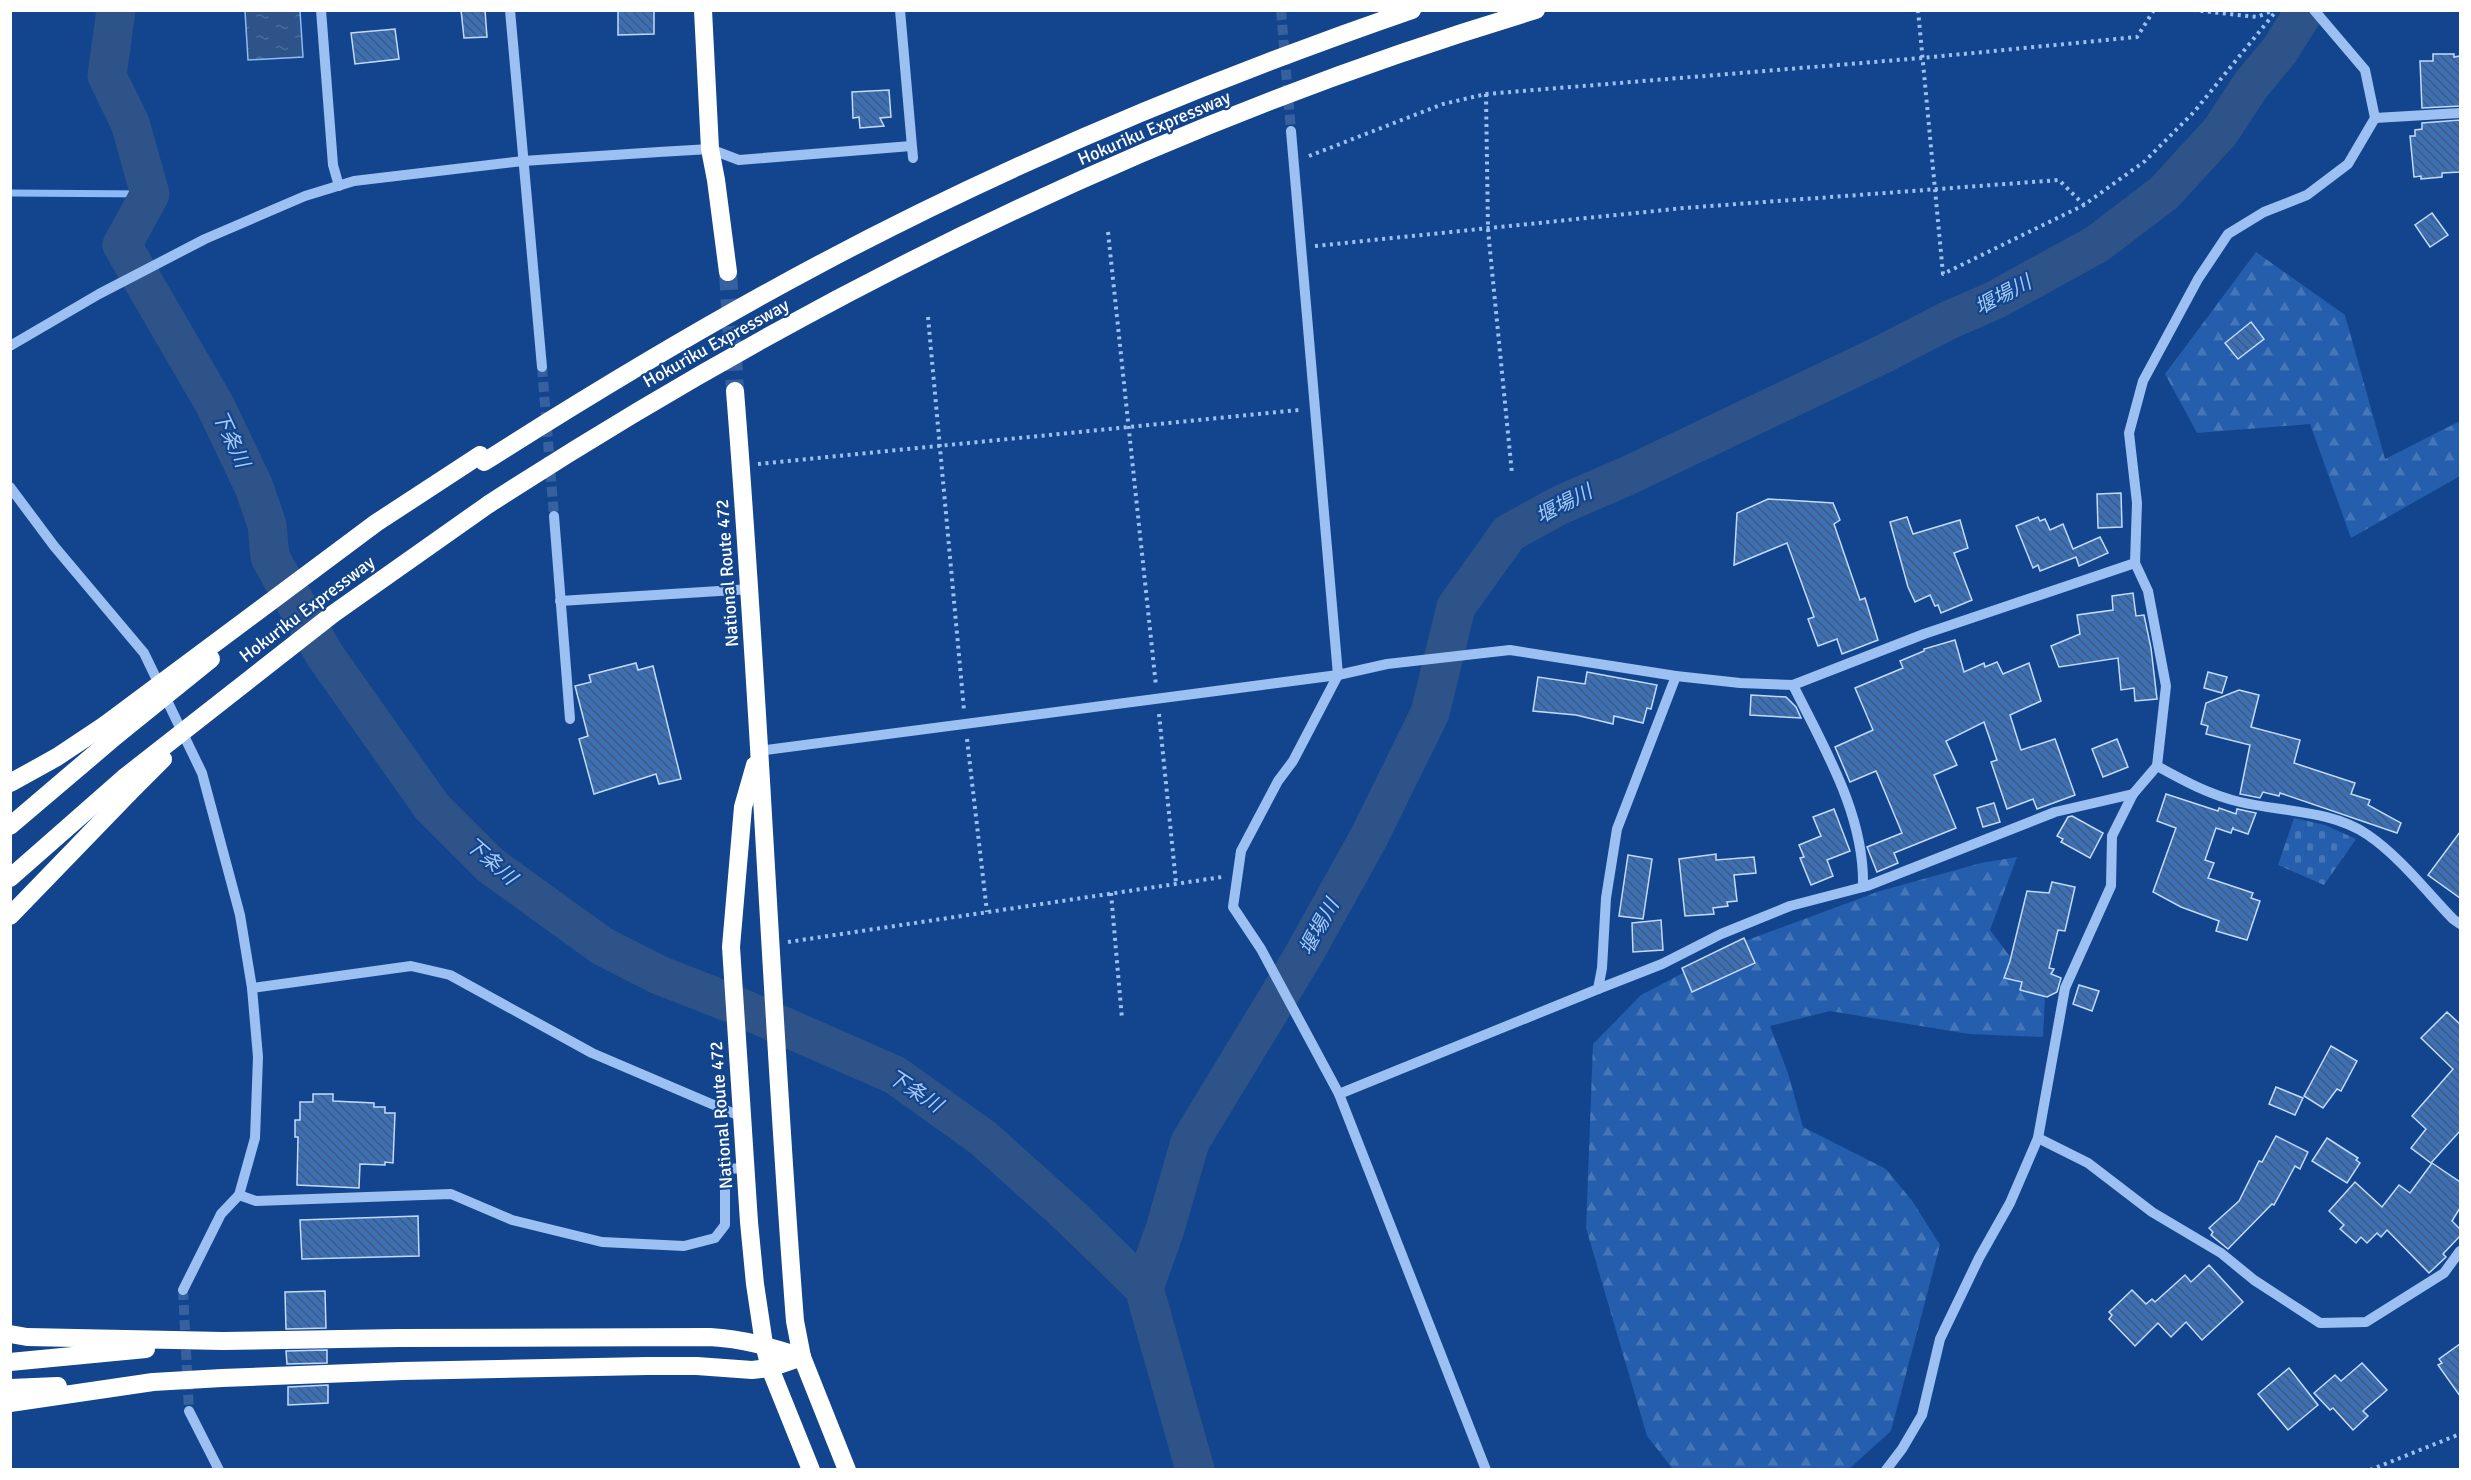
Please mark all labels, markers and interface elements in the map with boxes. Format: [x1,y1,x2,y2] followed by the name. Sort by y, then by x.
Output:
[1074,86,1234,170] street label: Hokuriku Expressway
[1971,269,2037,320] water label: 堰場川
[639,293,793,392] street label: Hokuriku Expressway
[207,407,256,473] water label: 下条川
[1532,478,1598,529] water label: 堰場川
[711,498,743,648] street label: National Route 472
[235,551,379,667] street label: Hokuriku Expressway
[460,832,523,891] water label: 下条川
[1294,893,1345,959] water label: 堰場川
[705,1040,737,1190] street label: National Route 472
[883,1064,949,1119] water label: 下条川

